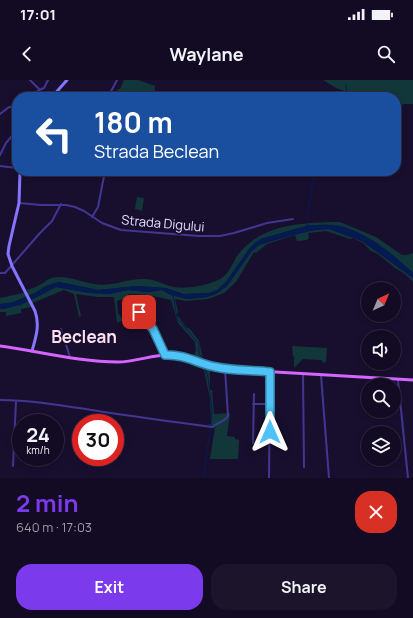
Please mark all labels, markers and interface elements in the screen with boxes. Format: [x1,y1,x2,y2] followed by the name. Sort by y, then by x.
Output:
[20,4,56,25] text: 17:01
[169,42,244,66] text: Waylane
[16,43,38,65] icon: back
[375,43,397,65] icon: search
[94,103,173,141] text: 180 m
[28,108,80,160] icon: left
[94,139,219,163] text: Strada Beclean
[121,210,205,236] street label: Strada Digului
[361,282,401,322] north arrow
[361,282,401,466] map controls
[122,295,156,329] pin
[128,301,150,323] icon: arrive
[51,325,117,348] district label: Beclean
[361,330,401,370] button: sound
[361,378,401,418] button: search
[249,411,291,453] position arrow
[72,414,124,466] speed limit sign: 30
[26,421,50,448] text: 24
[361,426,401,466] button: layers
[26,443,50,457] text: km/h
[16,486,78,519] text: 2 min
[355,491,397,533] button: close
[16,518,92,536] text: 640 m · 17:03
[16,564,203,610] button: Exit
[211,564,397,610] button: Share

